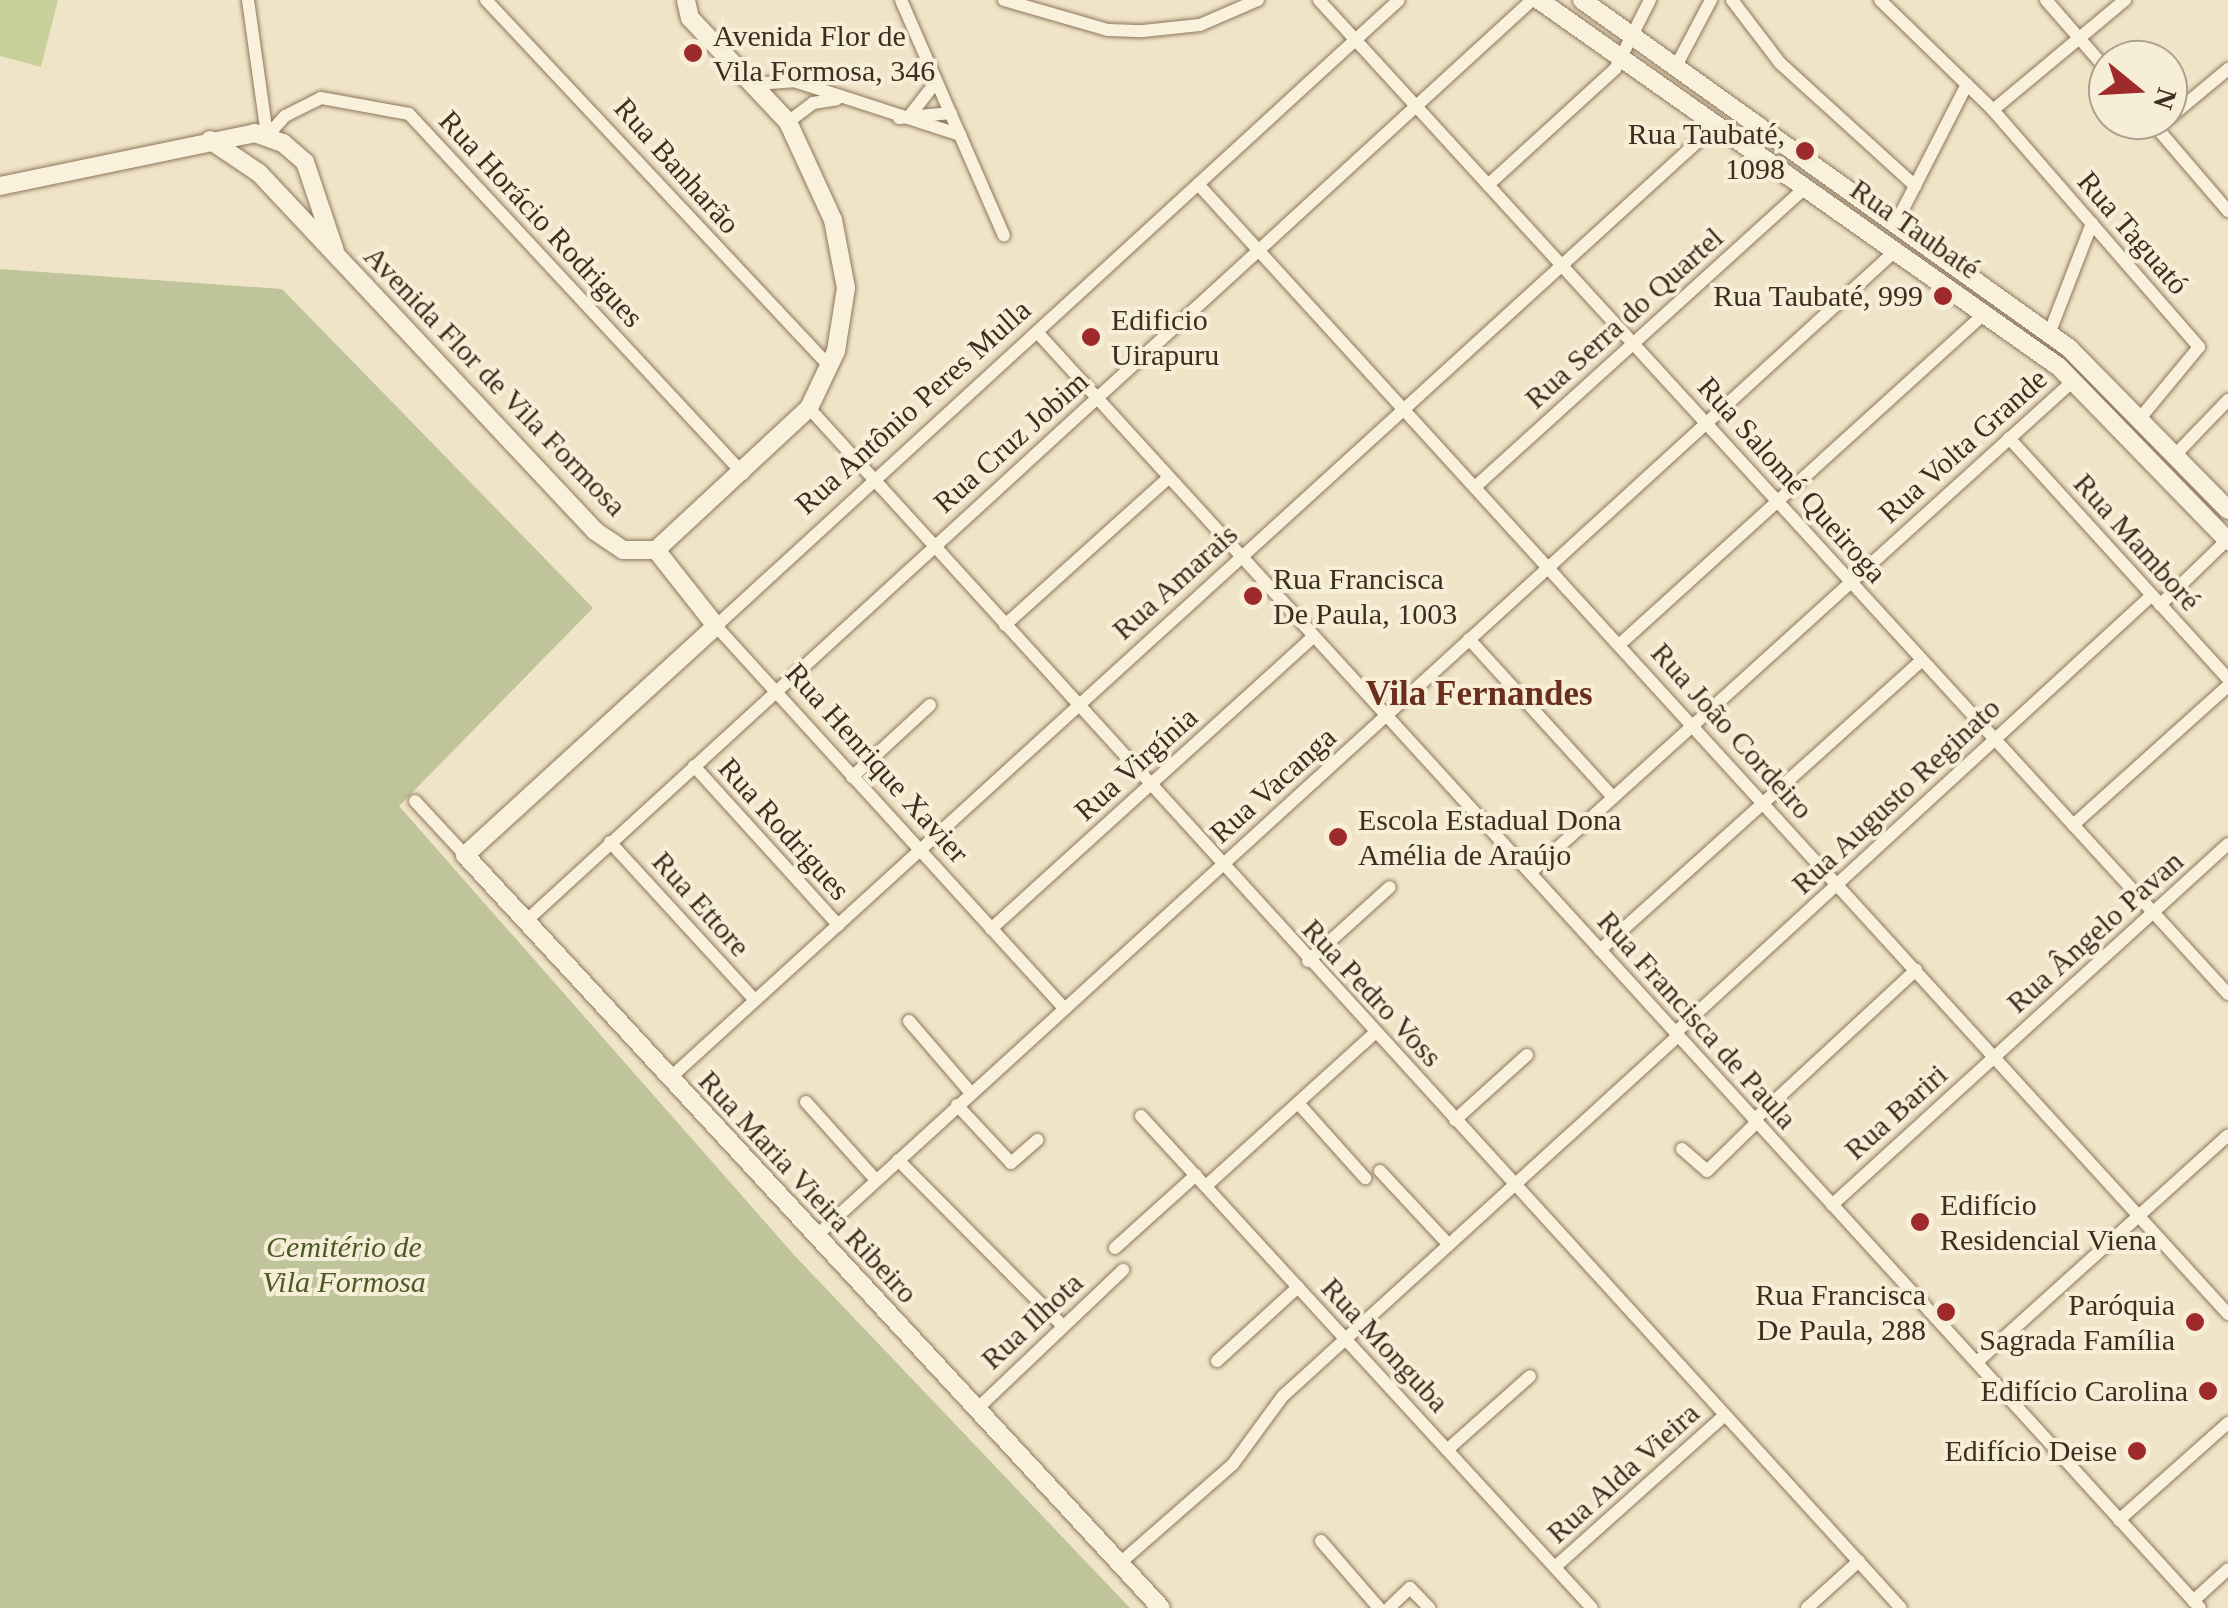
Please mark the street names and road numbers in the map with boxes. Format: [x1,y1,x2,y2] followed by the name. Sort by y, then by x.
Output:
[606,91,748,241] street label: Rua Banharão
[431,103,651,335] street label: Rua Horácio Rodrigues
[2070,164,2196,302] street label: Rua Taguató
[1843,171,1987,287] street label: Rua Taubaté
[1518,220,1730,416] street label: Rua Serra do Quartel
[356,238,634,524] street label: Avenida Flor de Vila Formosa
[787,291,1039,523] street label: Rua Antônio Peres Mulla
[1871,361,2055,531] street label: Rua Volta Grande
[927,363,1095,521] street label: Rua Cruz Jobim
[1690,370,1894,590] street label: Rua Salomé Queiroga
[2066,466,2208,618] street label: Rua Mamboré
[1104,516,1246,648] street label: Rua Amarais
[1643,635,1821,827] street label: Rua João Cordeiro
[778,656,976,870] street label: Rua Henrique Xavier
[1784,690,2008,902] street label: Rua Augusto Reginato
[1067,699,1205,829] street label: Rua Virgínia
[1202,719,1344,851] street label: Rua Vacanga
[711,750,857,908] street label: Rua Rodrigues
[1999,843,2191,1021] street label: Rua Ângelo Pavan
[644,844,758,964] street label: Rua Ettore
[1590,904,1804,1136] street label: Rua Francisca de Paula
[1294,911,1450,1075] street label: Rua Pedro Voss
[1837,1057,1955,1167] street label: Rua Bariri
[691,1063,925,1311] street label: Rua Maria Vieira Ribeiro
[974,1265,1090,1377] street label: Rua Ilhota
[1314,1270,1456,1420] street label: Rua Monguba
[1539,1394,1707,1552] street label: Rua Alda Vieira

